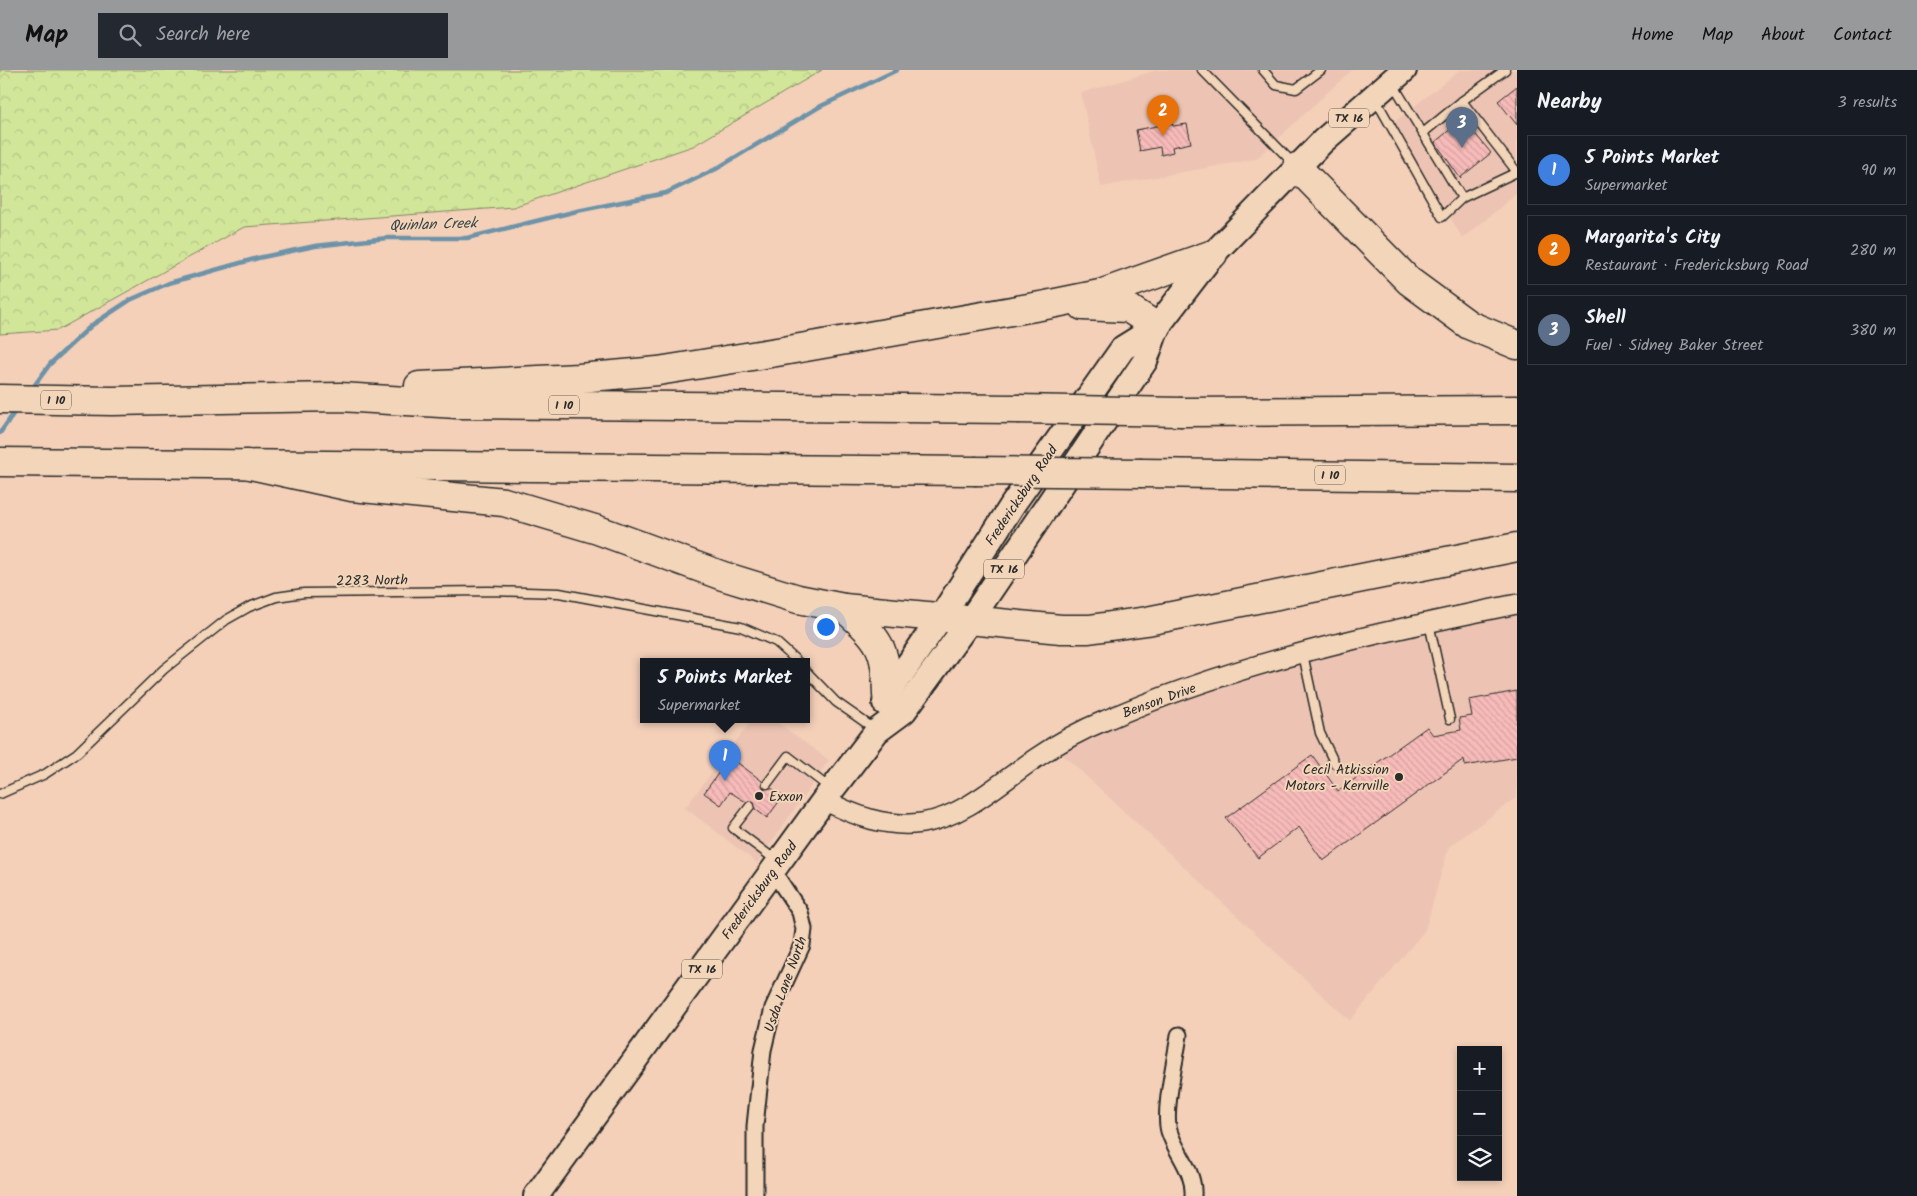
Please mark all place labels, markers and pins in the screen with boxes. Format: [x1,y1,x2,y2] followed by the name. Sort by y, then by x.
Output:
[1147,95,1179,136] pin: 2
[1446,107,1478,148] pin: 3
[709,740,741,781] pin: 1
[1285,759,1390,797] place label: Cecil Atkission Motors - Kerrville
[1393,771,1405,783] marker: Cecil Atkission Motors - Kerrville
[769,786,803,808] place label: Exxon
[753,790,765,802] marker: Exxon

